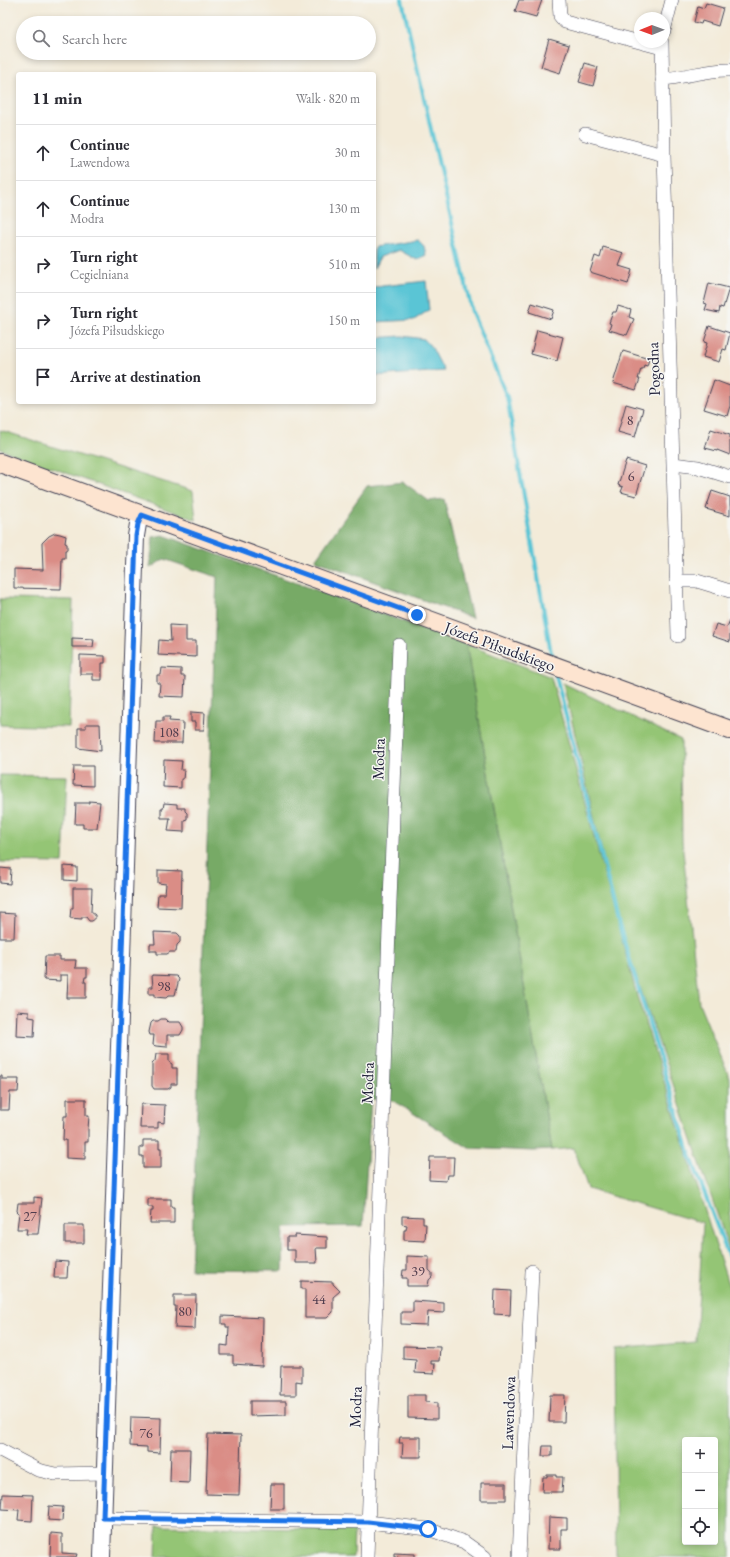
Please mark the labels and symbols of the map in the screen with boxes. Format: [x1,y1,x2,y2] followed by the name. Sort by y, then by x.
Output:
[634,12,670,48] north arrow
[642,341,665,396] street label: Pogodna
[627,411,634,429] house number: 8
[628,467,635,485] house number: 6
[408,606,426,624] route end
[440,616,558,676] street label: Józefa Piłsudskiego
[159,723,179,741] house number: 108
[367,737,390,780] street label: Modra
[157,977,171,995] house number: 98
[356,1061,379,1104] street label: Modra
[23,1207,37,1225] house number: 27
[411,1262,425,1280] house number: 39
[312,1290,326,1308] house number: 44
[178,1302,192,1320] house number: 80
[497,1375,520,1450] street label: Lawendowa
[344,1385,367,1428] street label: Modra
[139,1424,153,1442] house number: 76
[419,1520,437,1538] route start

